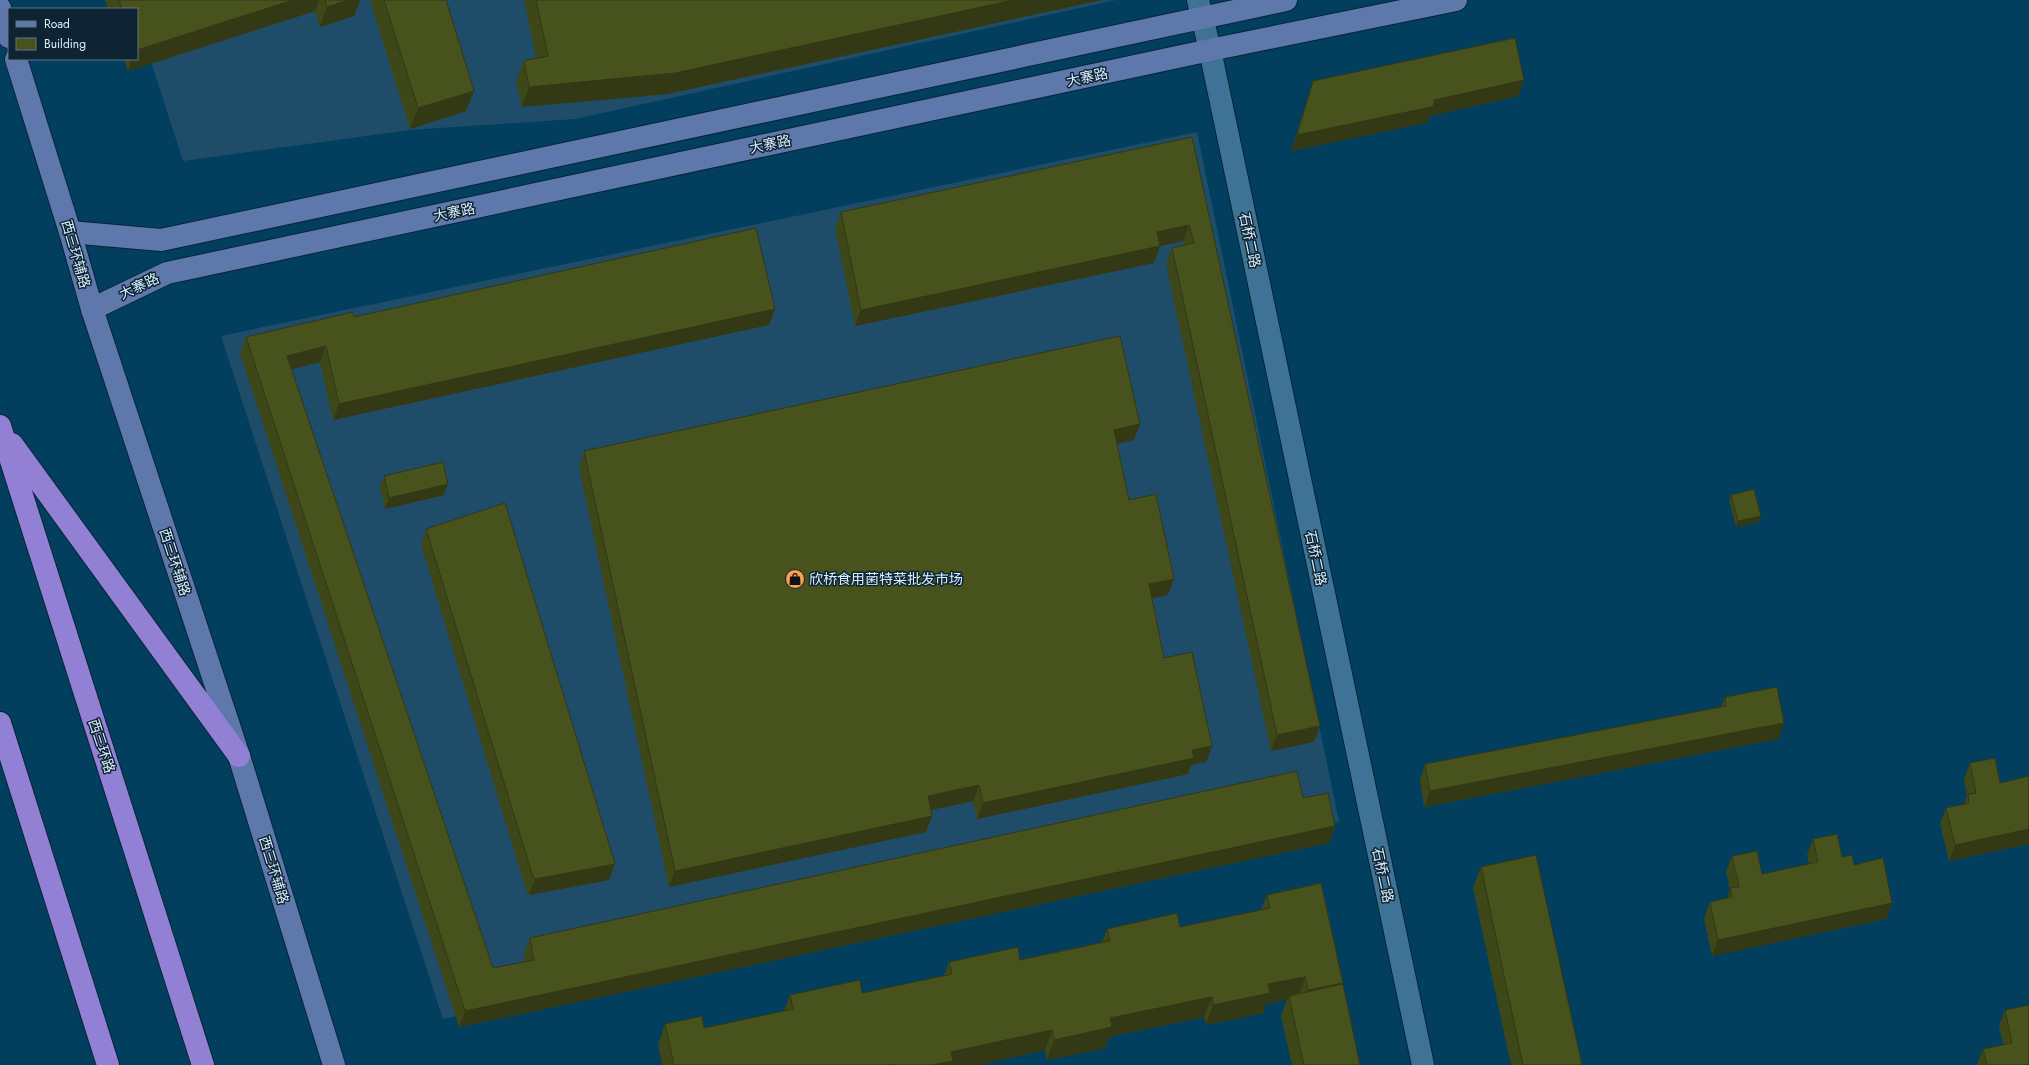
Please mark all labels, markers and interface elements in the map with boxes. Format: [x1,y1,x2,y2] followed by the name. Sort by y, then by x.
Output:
[8,8,138,60] legend
[44,15,70,33] text: Road
[44,35,86,53] text: Building
[1064,63,1110,91] street label: 大寨路
[747,130,793,158] street label: 大寨路
[431,198,477,226] street label: 大寨路
[1234,211,1266,269] street label: 石桥二路
[57,218,95,290] street label: 西三环辅路
[116,268,162,304] street label: 大寨路
[155,526,195,598] street label: 西三环辅路
[1300,529,1332,587] street label: 石桥二路
[784,568,806,590] shop icon: 欣桥食用菌特菜批发市场
[809,569,963,589] place label: 欣桥食用菌特菜批发市场
[84,716,120,776] street label: 西三环路
[254,834,294,906] street label: 西三环辅路
[1367,846,1399,904] street label: 石桥二路

